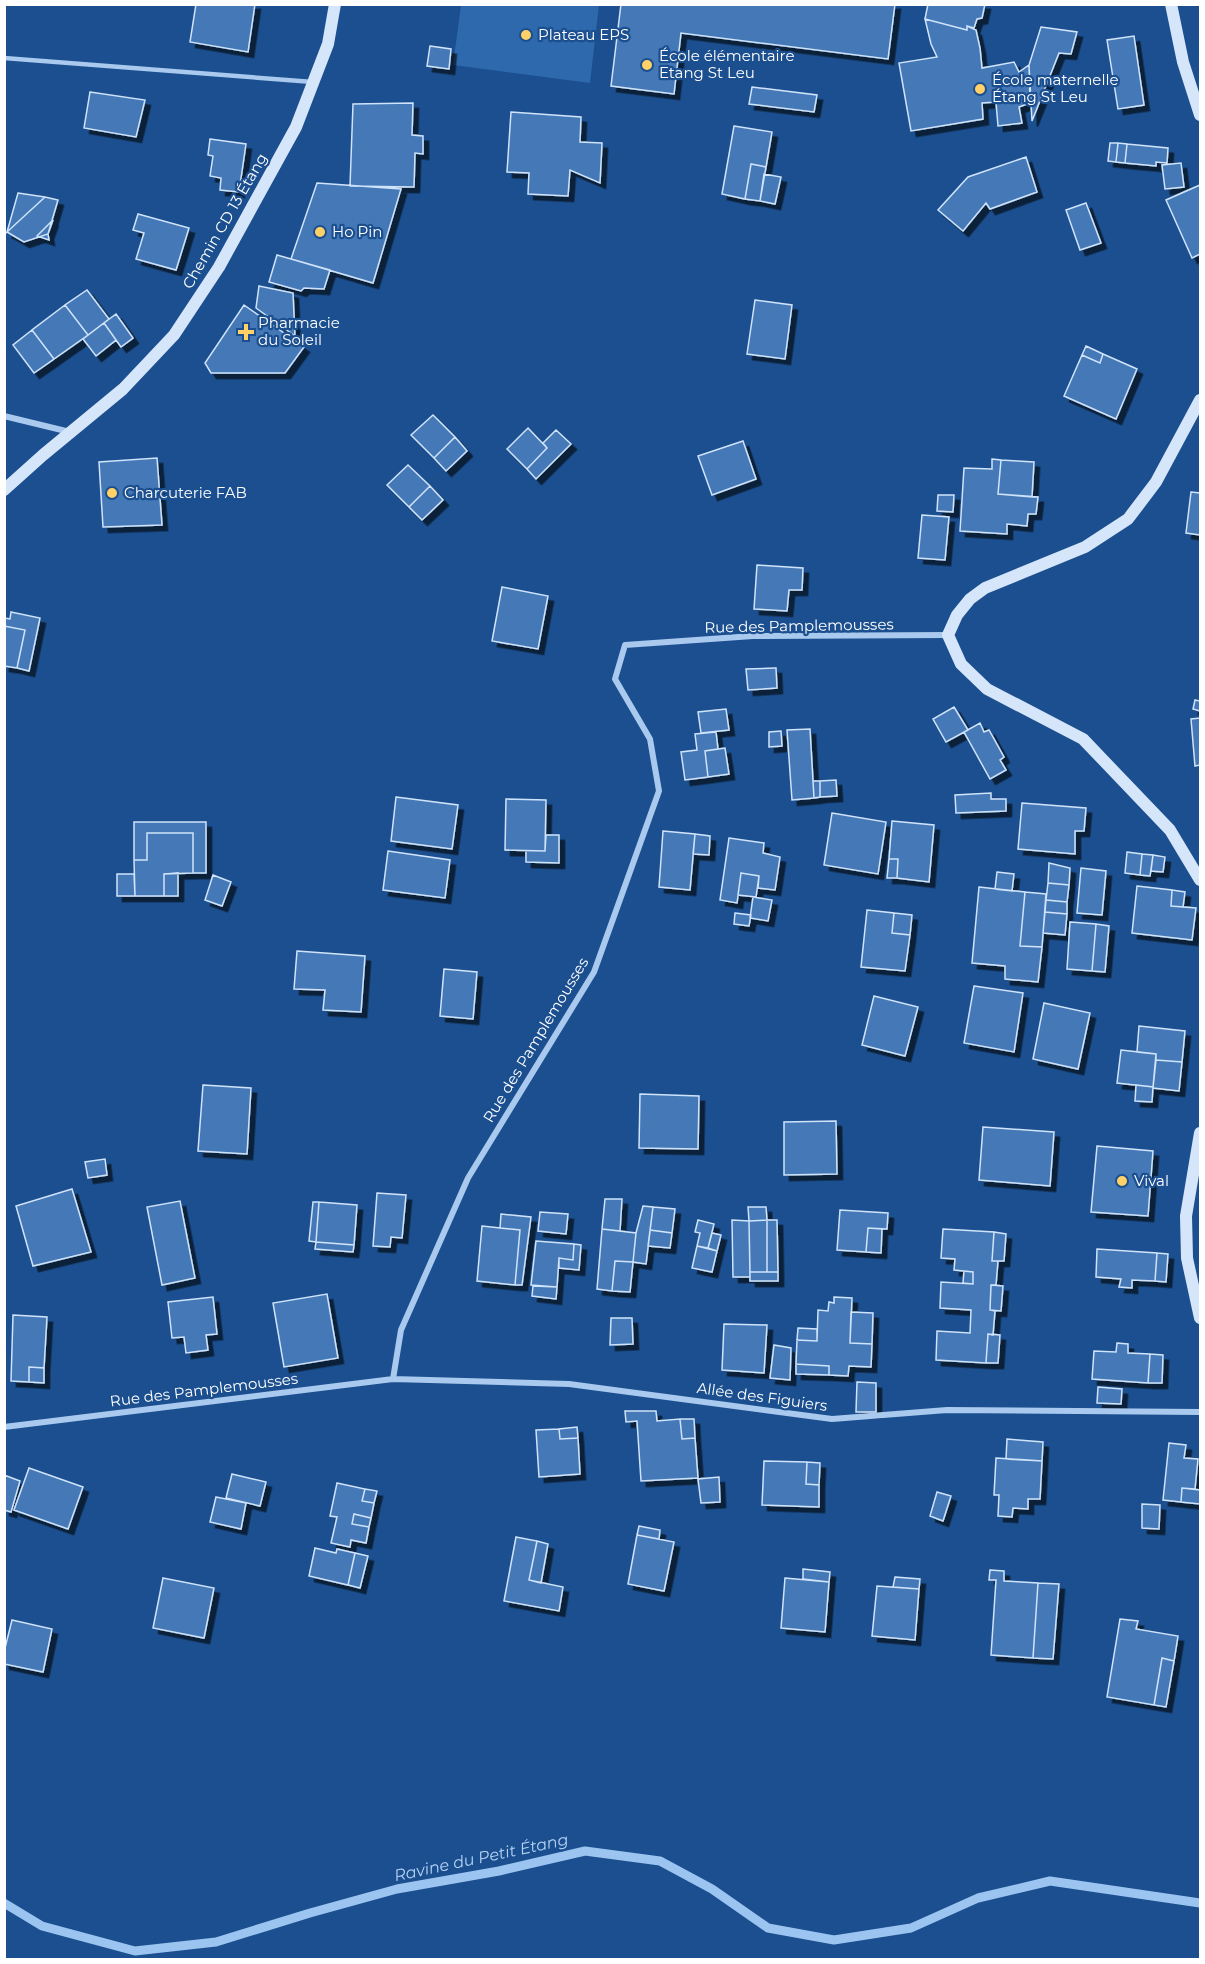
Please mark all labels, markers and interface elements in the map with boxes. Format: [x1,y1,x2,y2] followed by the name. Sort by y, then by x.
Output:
[538,25,629,44] place label: Plateau EPS
[519,28,533,42] marker: Plateau EPS
[659,46,795,82] place label: École élémentaire Etang St Leu
[640,58,654,72] marker: École élémentaire Etang St Leu
[992,70,1119,106] place label: École maternelle Étang St Leu
[973,82,987,96] marker: École maternelle Étang St Leu
[178,150,271,292] street label: Chemin CD 13 Étang
[332,222,382,241] place label: Ho Pin
[313,225,327,239] marker: Ho Pin
[258,313,340,349] place label: Pharmacie du Soleil
[239,325,253,339] marker: Pharmacie du Soleil
[124,483,247,502] place label: Charcuterie FAB
[105,486,119,500] marker: Charcuterie FAB
[704,614,894,637] street label: Rue des Pamplemousses
[479,954,592,1126] street label: Rue des Pamplemousses
[1134,1171,1169,1190] place label: Vival
[1115,1174,1129,1188] marker: Vival
[109,1369,299,1410] street label: Rue des Pamplemousses
[696,1378,829,1415] street label: Allée des Figuiers
[392,1830,570,1885] water label: Ravine du Petit Étang

